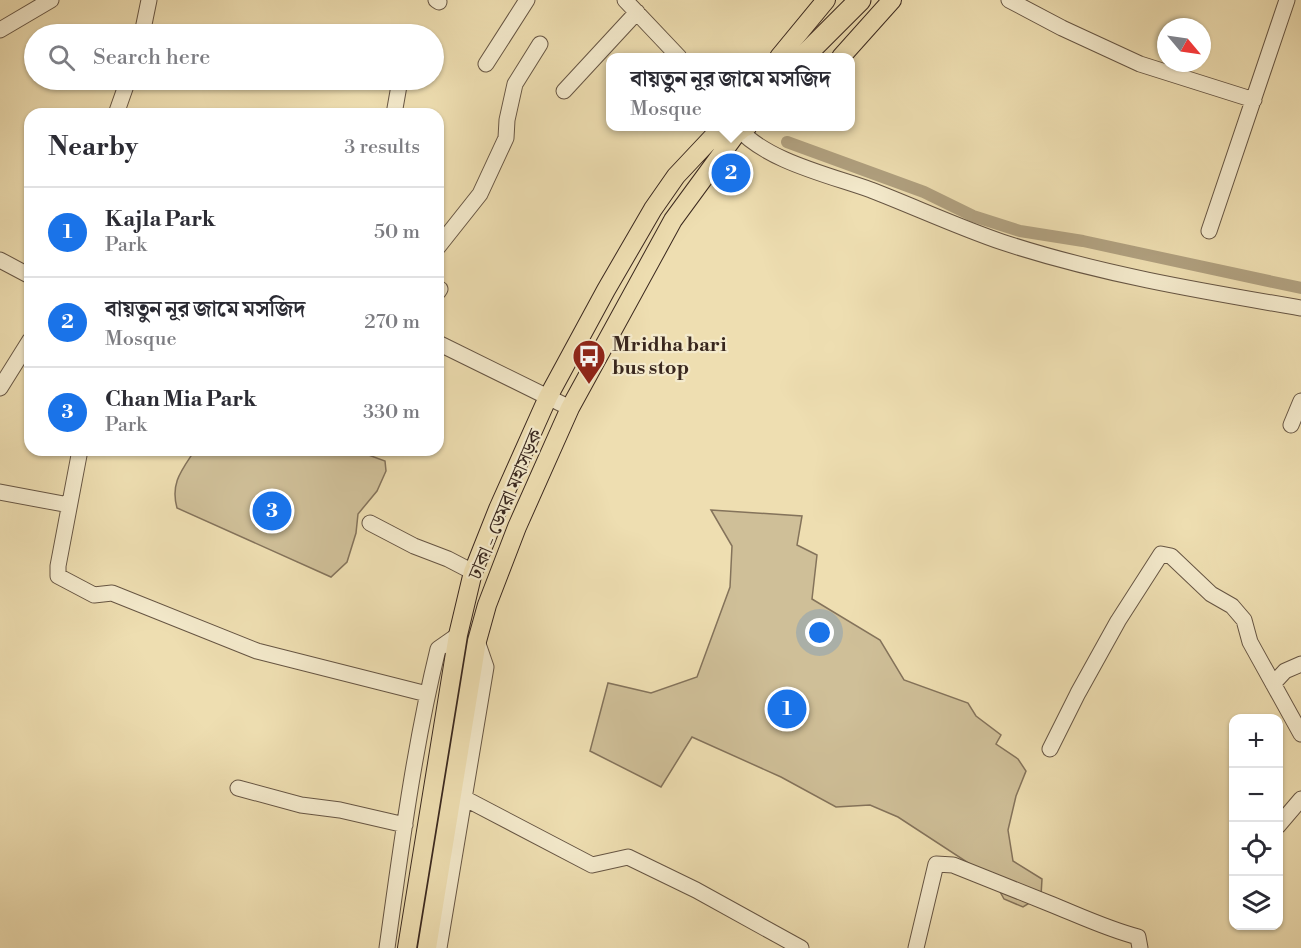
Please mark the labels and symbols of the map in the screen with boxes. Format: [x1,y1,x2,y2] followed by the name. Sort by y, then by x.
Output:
[1157,18,1211,72] north arrow
[712,150,750,195] pin: 2
[612,333,727,381] place label: Mridha bari bus stop
[571,338,607,385] bus stop icon: Mridha bari bus stop
[463,425,550,584] street label: ঢাকা - ডেমরা মহাসড়ক
[252,488,292,534] pin: 3
[805,618,834,647] your location
[768,686,806,732] pin: 1

